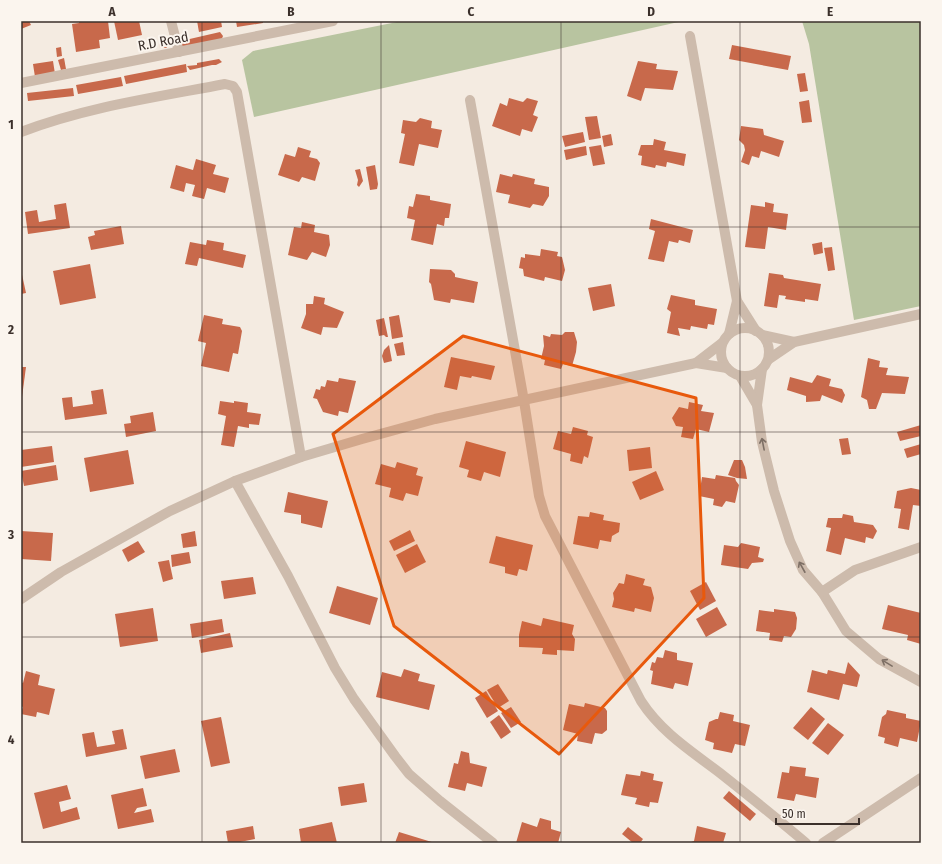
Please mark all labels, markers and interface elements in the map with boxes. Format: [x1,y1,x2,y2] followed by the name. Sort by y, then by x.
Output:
[107,4,116,19] text: A
[287,4,295,19] text: B
[468,4,475,19] text: C
[647,4,655,19] text: D
[827,4,833,19] text: E
[136,28,190,55] street label: R.D Road
[8,117,14,132] text: 1
[7,322,14,337] text: 2
[758,438,766,451] one-way arrow
[7,527,14,542] text: 3
[798,561,806,573] one-way arrow
[882,659,893,667] one-way arrow
[8,732,15,747] text: 4
[776,800,859,826] scale bar
[782,807,806,821] text: 50 m

